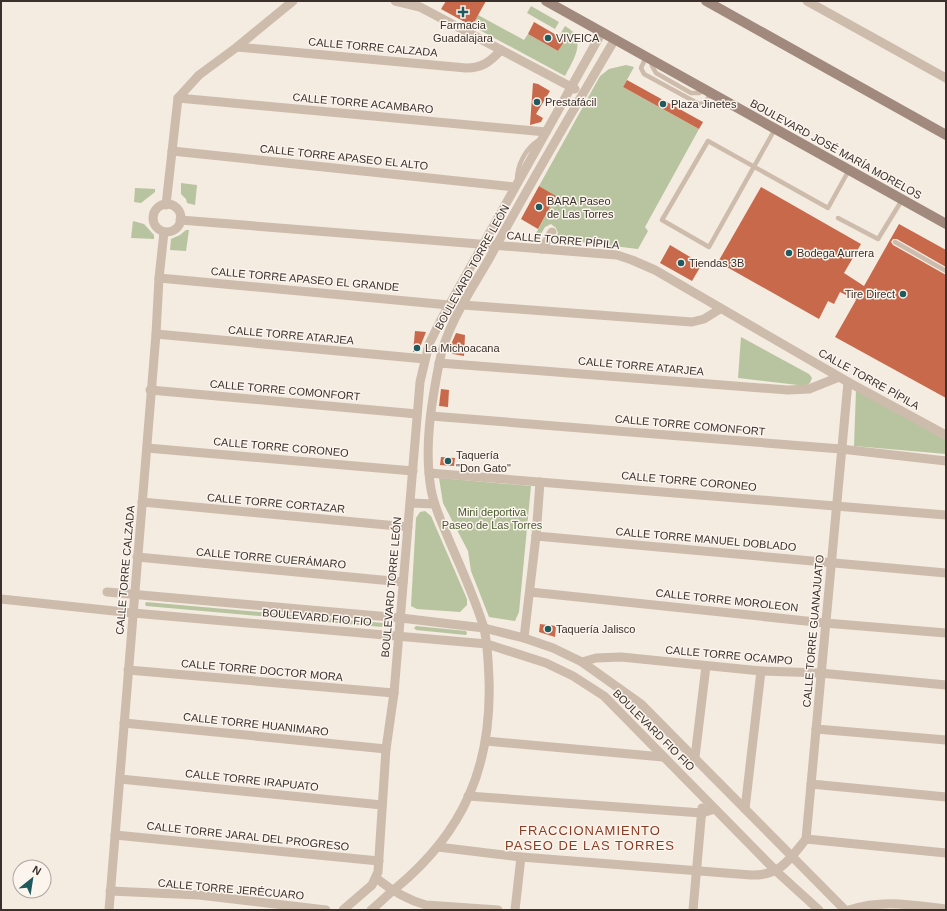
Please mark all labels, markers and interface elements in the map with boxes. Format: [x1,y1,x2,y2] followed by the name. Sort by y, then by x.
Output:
[458,7,468,17] marker: Farmacia Guadalajara
[433,19,494,44] place label: Farmacia Guadalajara
[556,32,600,44] place label: VIVEICA
[543,33,553,43] marker: VIVEICA
[308,35,439,59] street label: CALLE TORRE CALZADA
[292,91,434,115] street label: CALLE TORRE ACAMBARO
[545,96,596,108] place label: Prestafácil
[532,97,542,107] marker: Prestafácil
[748,97,924,201] street label: BOULEVARD JOSÉ MARÍA MORELOS
[671,98,737,110] place label: Plaza Jinetes
[658,99,668,109] marker: Plaza Jinetes
[259,142,429,172] street label: CALLE TORRE APASEO EL ALTO
[547,195,614,220] place label: BARA Paseo de Las Torres
[433,202,512,332] street label: BOULEVARD TORRE LEÓN
[534,202,544,212] marker: BARA Paseo de Las Torres
[506,229,621,251] street label: CALLE TORRE PÍPILA
[797,247,875,259] place label: Bodega Aurrera
[784,248,794,258] marker: Bodega Aurrera
[689,257,744,269] place label: Tiendas 3B
[676,258,686,268] marker: Tiendas 3B
[210,265,400,293] street label: CALLE TORRE APASEO EL GRANDE
[845,288,895,300] place label: Tire Direct
[898,289,908,299] marker: Tire Direct
[228,324,355,347] street label: CALLE TORRE ATARJEA
[425,342,500,354] place label: La Michoacana
[412,343,422,353] marker: La Michoacana
[817,346,922,412] street label: CALLE TORRE PÍPILA
[578,355,705,378] street label: CALLE TORRE ATARJEA
[209,377,361,403] street label: CALLE TORRE COMONFORT
[614,412,766,438] street label: CALLE TORRE COMONFORT
[213,435,350,459] street label: CALLE TORRE CORONEO
[456,449,511,474] place label: Taquería "Don Gato"
[443,456,453,466] marker: Taquería "Don Gato"
[621,469,758,493] street label: CALLE TORRE CORONEO
[206,491,346,515] street label: CALLE TORRE CORTAZAR
[113,504,137,635] street label: CALLE TORRE CALZADA
[442,506,543,531] park label: Mini deportiva Paseo de Las Torres
[379,516,403,658] street label: BOULEVARD TORRE LEÓN
[615,525,797,553] street label: CALLE TORRE MANUEL DOBLADO
[195,545,347,571] street label: CALLE TORRE CUERÁMARO
[800,554,826,708] street label: CALLE TORRE GUANAJUATO
[655,587,799,613] street label: CALLE TORRE MOROLEON
[262,606,373,628] street label: BOULEVARD FIO FIO
[556,623,636,635] place label: Taquería Jalisco
[543,624,553,634] marker: Taquería Jalisco
[665,643,794,667] street label: CALLE TORRE OCAMPO
[180,657,344,683] street label: CALLE TORRE DOCTOR MORA
[611,687,697,773] street label: BOULEVARD FIO FIO
[183,710,330,738] street label: CALLE TORRE HUANIMARO
[185,767,320,793] street label: CALLE TORRE IRAPUATO
[146,819,350,853] street label: CALLE TORRE JARAL DEL PROGRESO
[505,823,675,853] district label: FRACCIONAMIENTO PASEO DE LAS TORRES
[12,859,52,899] north arrow
[31,863,43,878] text: N
[157,877,305,901] street label: CALLE TORRE JERÉCUARO

